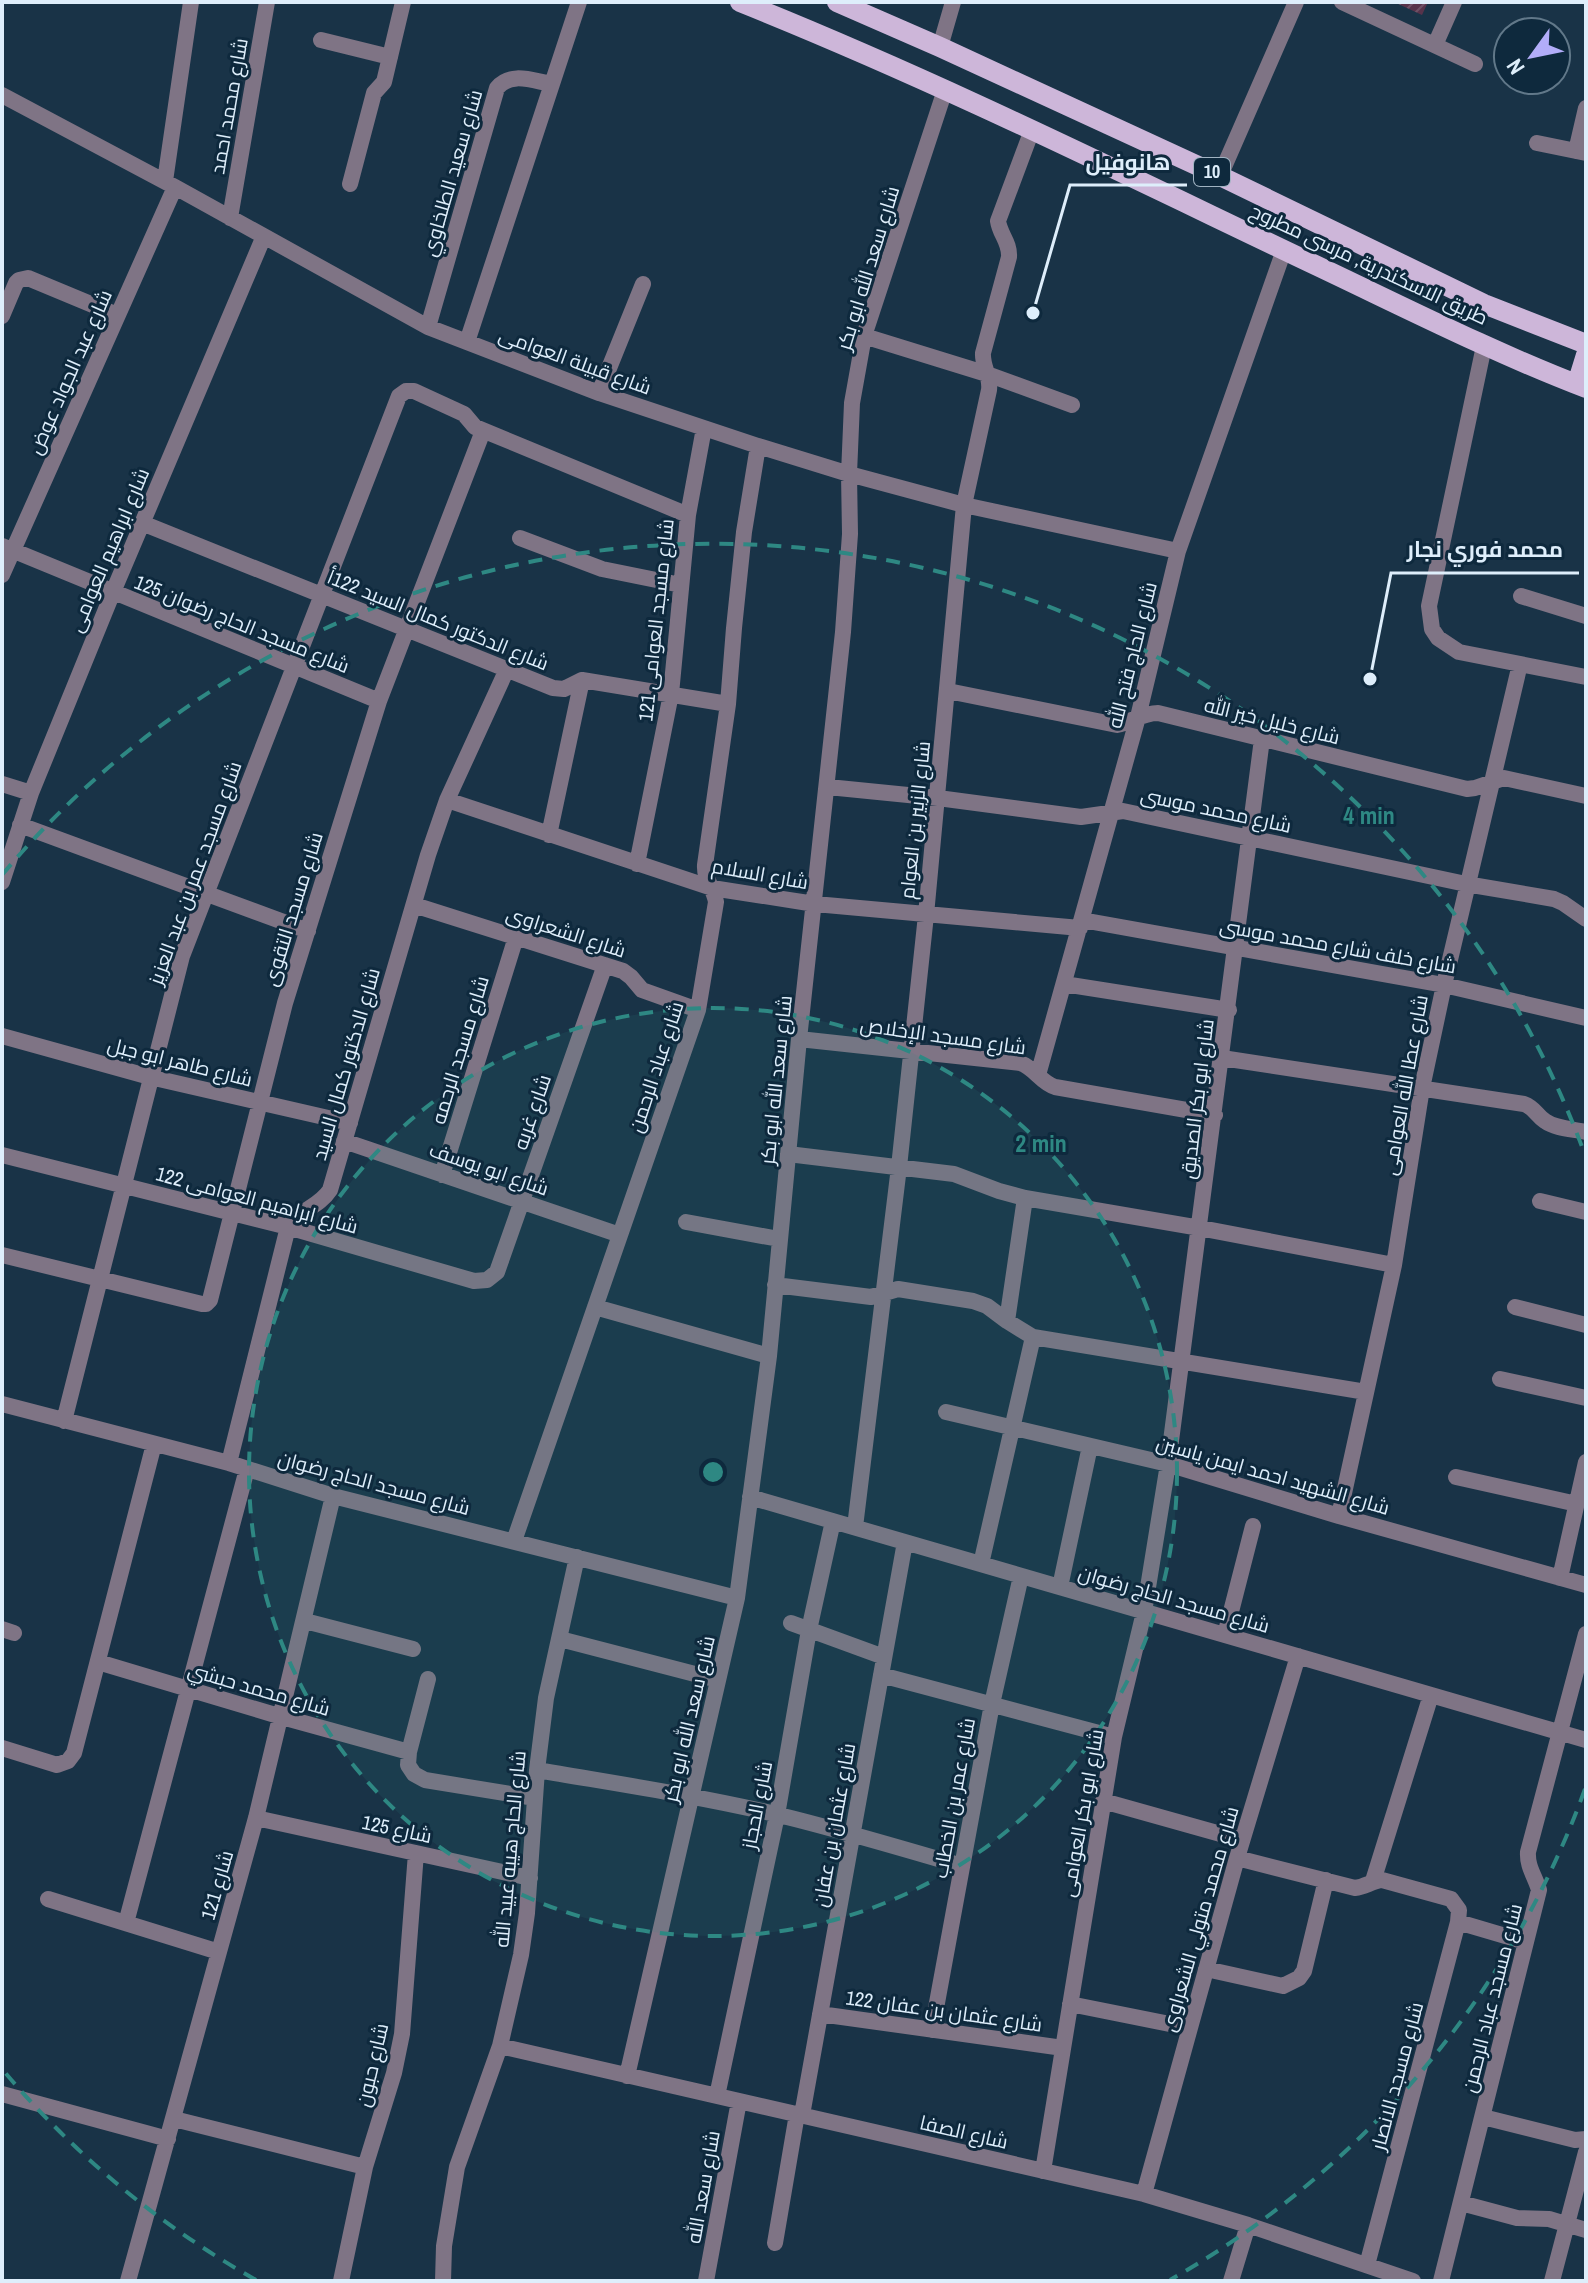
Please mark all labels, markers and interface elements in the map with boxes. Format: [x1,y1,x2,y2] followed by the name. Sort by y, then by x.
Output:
[1492,16,1572,96] north arrow
[203,36,255,176] street label: شارع محمد احمد
[1499,53,1531,81] text: N
[415,86,491,260] street label: شارع سعيد الطلخاوي
[1070,139,1187,185] callout: هانوفيل
[1086,147,1170,177] text: هانوفيل
[1194,158,1230,186] road number: 10
[829,183,906,354] street label: شارع سعد الله ابو بكر
[1245,196,1493,332] street label: طريق الاسكندرية, مرسى مطروح
[21,285,119,459] street label: شارع عبد الجواد عوض
[495,320,655,402] street label: شارع قبيلة العوامى
[62,464,156,636] street label: شارع ابراهيم العوامى
[631,517,681,723] street label: شارع مسجد العوامى 121
[1391,527,1579,573] callout: محمد فوري نجار
[1406,534,1563,567] text: محمد فوري نجار
[323,563,553,677] street label: شارع الدكتور كمال السيد 122أ
[130,568,354,680] street label: شارع مسجد الحاج رضوان 125
[1100,579,1164,731] street label: شارع الحاج فتح الله
[1201,691,1343,751] street label: شارع خليل خير الله
[893,740,937,900] street label: شارع الزبير بن العوام
[141,757,249,990] street label: شارع مسجد عمر بن عبد العزيز
[1138,780,1294,840] street label: شارع محمد موسى
[1343,799,1395,831] text: 4 min
[256,829,330,989] street label: شارع مسجد التقوى
[710,852,810,896] street label: شارع السلام
[503,899,629,965] street label: شارع الشعراوى
[1217,911,1459,981] street label: شارع خلف شارع محمد موسى
[305,964,387,1164] street label: شارع الدكتور كمال السيد
[424,972,496,1128] street label: شارع مسجد الرحمه
[1375,993,1435,1177] street label: شارع عطا الله العوامى
[753,994,799,1167] street label: شارع سعد الله ابو بكر
[622,998,690,1136] street label: شارع عباد الرحمن
[858,1010,1028,1062] street label: شارع مسجد الإخلاص
[1173,1017,1221,1181] street label: شارع ابو بكر الصديق
[105,1030,255,1094] street label: شارع طاهر ابو جبل
[506,1071,558,1153] street label: شارع غربه
[1015,1127,1067,1159] text: 2 min
[425,1135,553,1203] street label: شارع ابو يوسف
[153,1160,361,1240] street label: شارع ابراهيم العوامى 122
[1153,1428,1393,1522] street label: شارع الشهيد احمد ايمن ياسين
[275,1444,473,1522] street label: شارع مسجد الحاج رضوان
[699,1458,727,1486] centre of rings
[1075,1558,1273,1640] street label: شارع مسجد الحاج رضوان
[656,1633,722,1806] street label: شارع سعد الله ابو بكر
[184,1655,333,1724] street label: شارع محمد حبشي
[926,1715,982,1881] street label: شارع عمر بن الخطاب
[1053,1727,1111,1899] street label: شارع ابو بكر العوامى
[806,1741,862,1909] street label: شارع عثمان بن عفان
[487,1749,533,1949] street label: شارع الحاج هيبه عبيد الله
[735,1758,779,1853] street label: شارع الحجاز
[1154,1803,1248,2035] street label: شارع محمد متولي الشعراوى
[360,1808,434,1850] street label: شارع 125
[194,1847,240,1923] street label: شارع 121
[1455,1901,1529,2095] street label: شارع مسجد عباد الرحمن
[844,1983,1044,2039] street label: شارع عثمان بن عفان 122
[1363,1999,1430,2154] street label: شارع مسجد الانصار
[349,2020,395,2110] street label: شارع حبون
[917,2108,1011,2156] street label: شارع الصفا
[679,2128,727,2246] street label: شارع سعد الله

